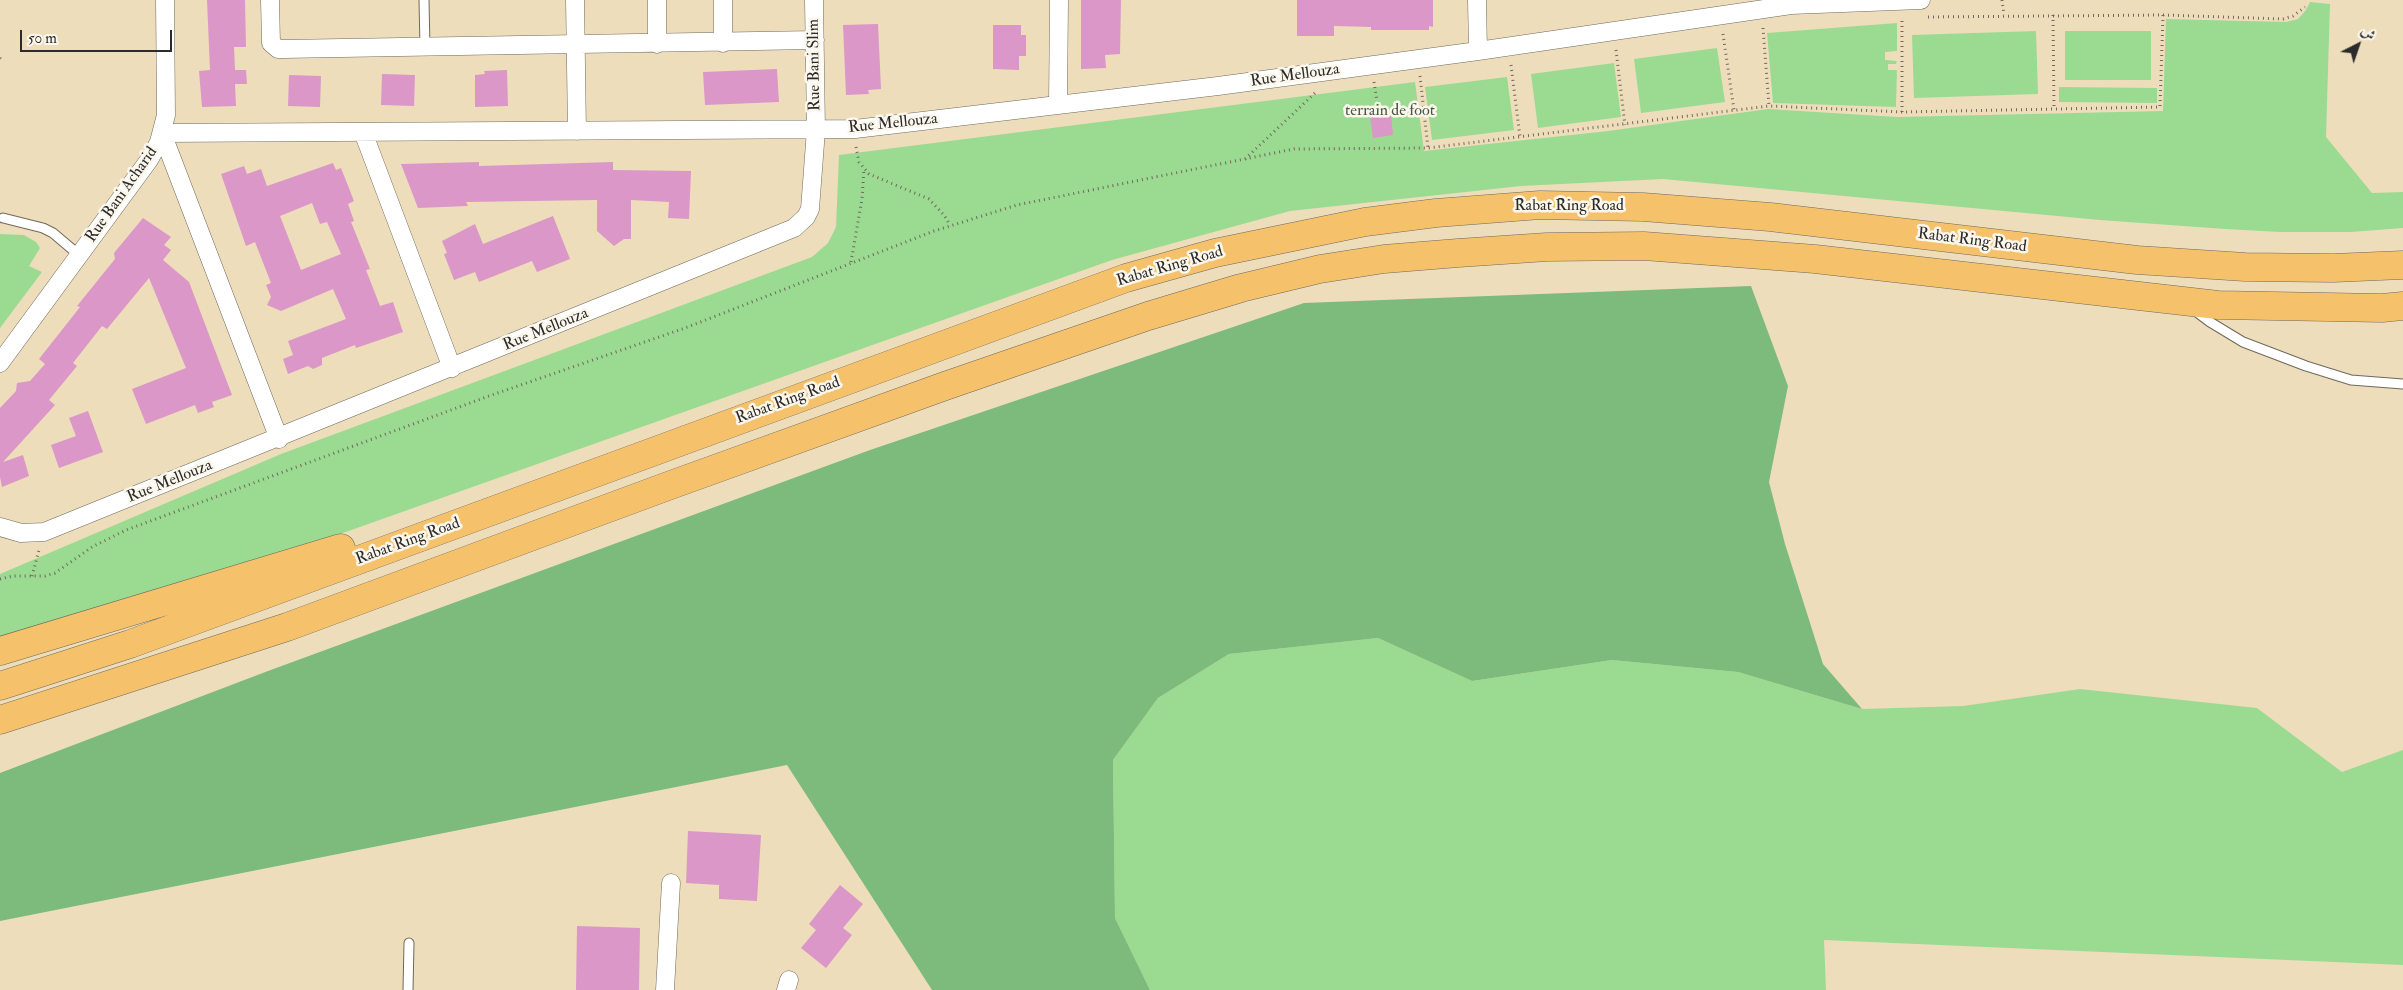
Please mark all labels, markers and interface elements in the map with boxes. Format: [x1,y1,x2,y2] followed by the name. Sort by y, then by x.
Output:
[805,19,825,111] street label: Rue Bani Slim
[22,20,175,52] scale bar
[2333,20,2383,70] north arrow
[2357,22,2379,44] text: ش
[28,29,57,48] text: 50 m
[1249,60,1341,92] street label: Rue Mellouza
[1345,102,1435,122] park label: terrain de foot
[847,110,939,138] street label: Rue Mellouza
[82,144,162,246] street label: Rue Bani Acharid
[1514,197,1624,217] street label: Rabat Ring Road
[1916,225,2028,257] street label: Rabat Ring Road
[1115,243,1225,291] street label: Rabat Ring Road
[501,304,591,356] street label: Rue Mellouza
[733,373,843,429] street label: Rabat Ring Road
[125,456,215,508] street label: Rue Mellouza
[353,514,463,570] street label: Rabat Ring Road

